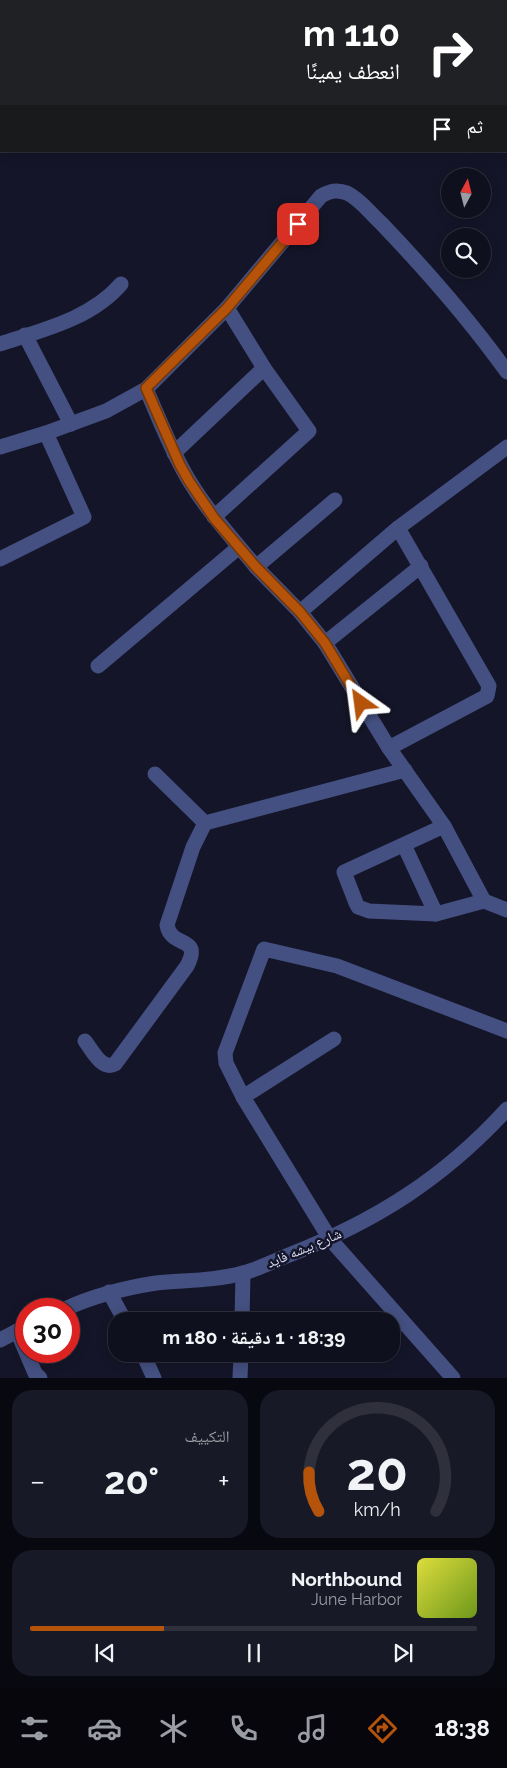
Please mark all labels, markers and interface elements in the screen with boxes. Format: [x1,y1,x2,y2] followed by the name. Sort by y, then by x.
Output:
[303,13,400,54] text: 110 m
[418,20,483,85] icon: right
[306,58,400,84] text: انعطف يمينًا
[428,115,456,143] icon: arrive
[466,115,483,137] text: ثم
[441,168,491,218] north arrow
[441,168,491,278] map controls
[277,203,319,245] pin
[284,210,312,238] icon: arrive
[441,228,491,278] button: search
[334,676,386,728] position arrow
[264,1225,344,1273] street label: شارع بيشه فايد
[15,1298,80,1363] speed limit sign: 30
[163,1326,345,1348] text: 18:39 · 1 دقيقة · 180 m
[185,1427,230,1446] text: التكييف
[347,1441,408,1502] text: 20
[104,1458,159,1503] text: 20°
[30,1465,45,1498] text: −
[218,1465,230,1498] text: +
[354,1499,401,1520] text: km/h
[291,1568,402,1590] text: Northbound
[311,1590,402,1609] text: June Harbor
[91,1639,119,1667] icon: previous
[240,1639,268,1667] icon: pause
[389,1639,417,1667] icon: next
[17,1711,52,1746] icon: filters
[87,1711,122,1746] icon: car
[156,1711,191,1746] icon: climate
[226,1711,261,1746] icon: phone
[295,1711,330,1746] icon: music
[365,1711,400,1746] icon: directions
[435,1715,490,1741] text: 18:38

